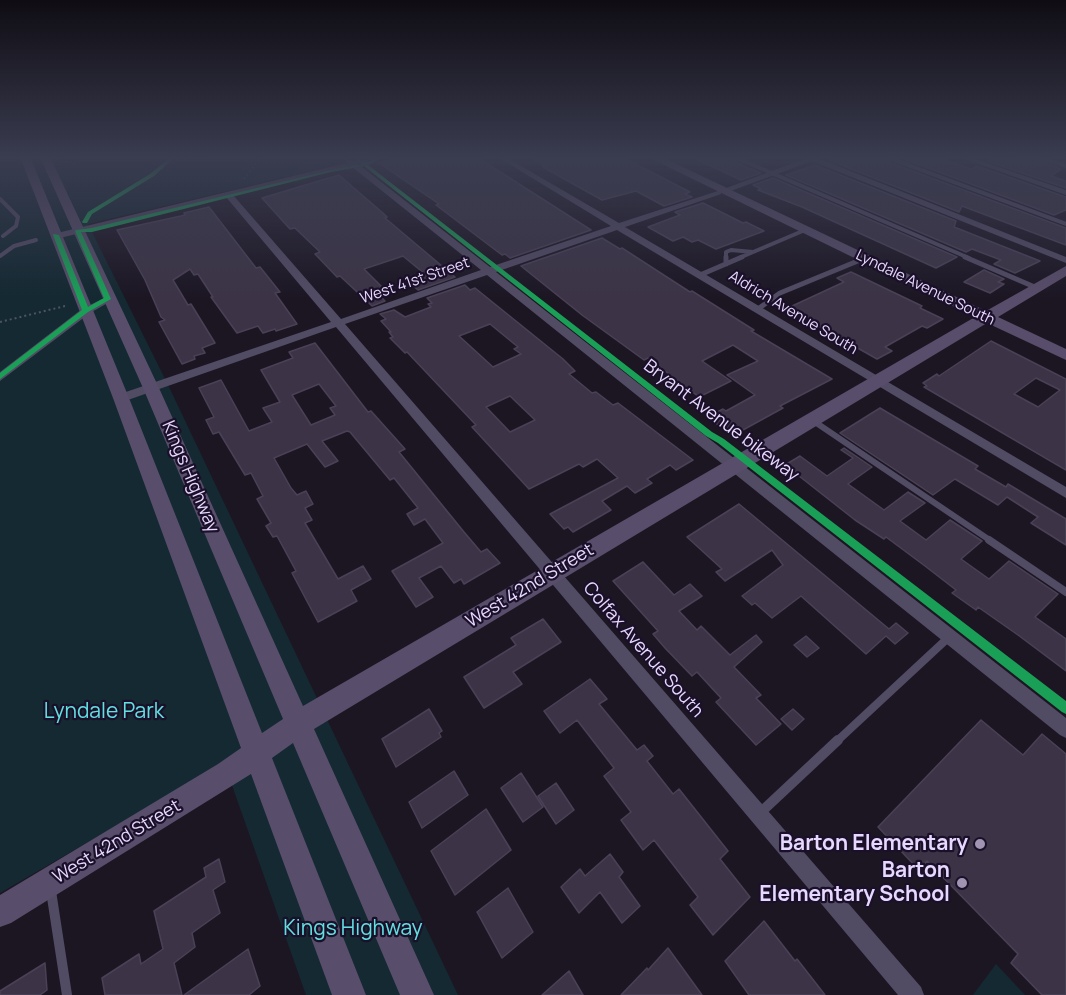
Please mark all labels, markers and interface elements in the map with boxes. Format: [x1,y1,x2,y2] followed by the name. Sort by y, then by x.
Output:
[853,246,997,330] street label: Lyndale Avenue South
[358,254,472,308] street label: West 41st Street
[725,267,861,359] street label: Aldrich Avenue South
[639,355,803,487] street label: Bryant Avenue bikeway
[157,418,223,536] street label: Kings Highway
[462,539,598,633] street label: West 42nd Street
[578,578,708,722] street label: Colfax Avenue South
[44,699,164,725] park label: Lyndale Park
[49,795,185,889] street label: West 42nd Street
[780,831,968,857] place label: Barton Elementary
[973,837,987,851] marker: Barton Elementary
[759,858,950,908] place label: Barton Elementary School
[955,876,969,890] marker: Barton Elementary School
[283,916,423,942] park label: Kings Highway

